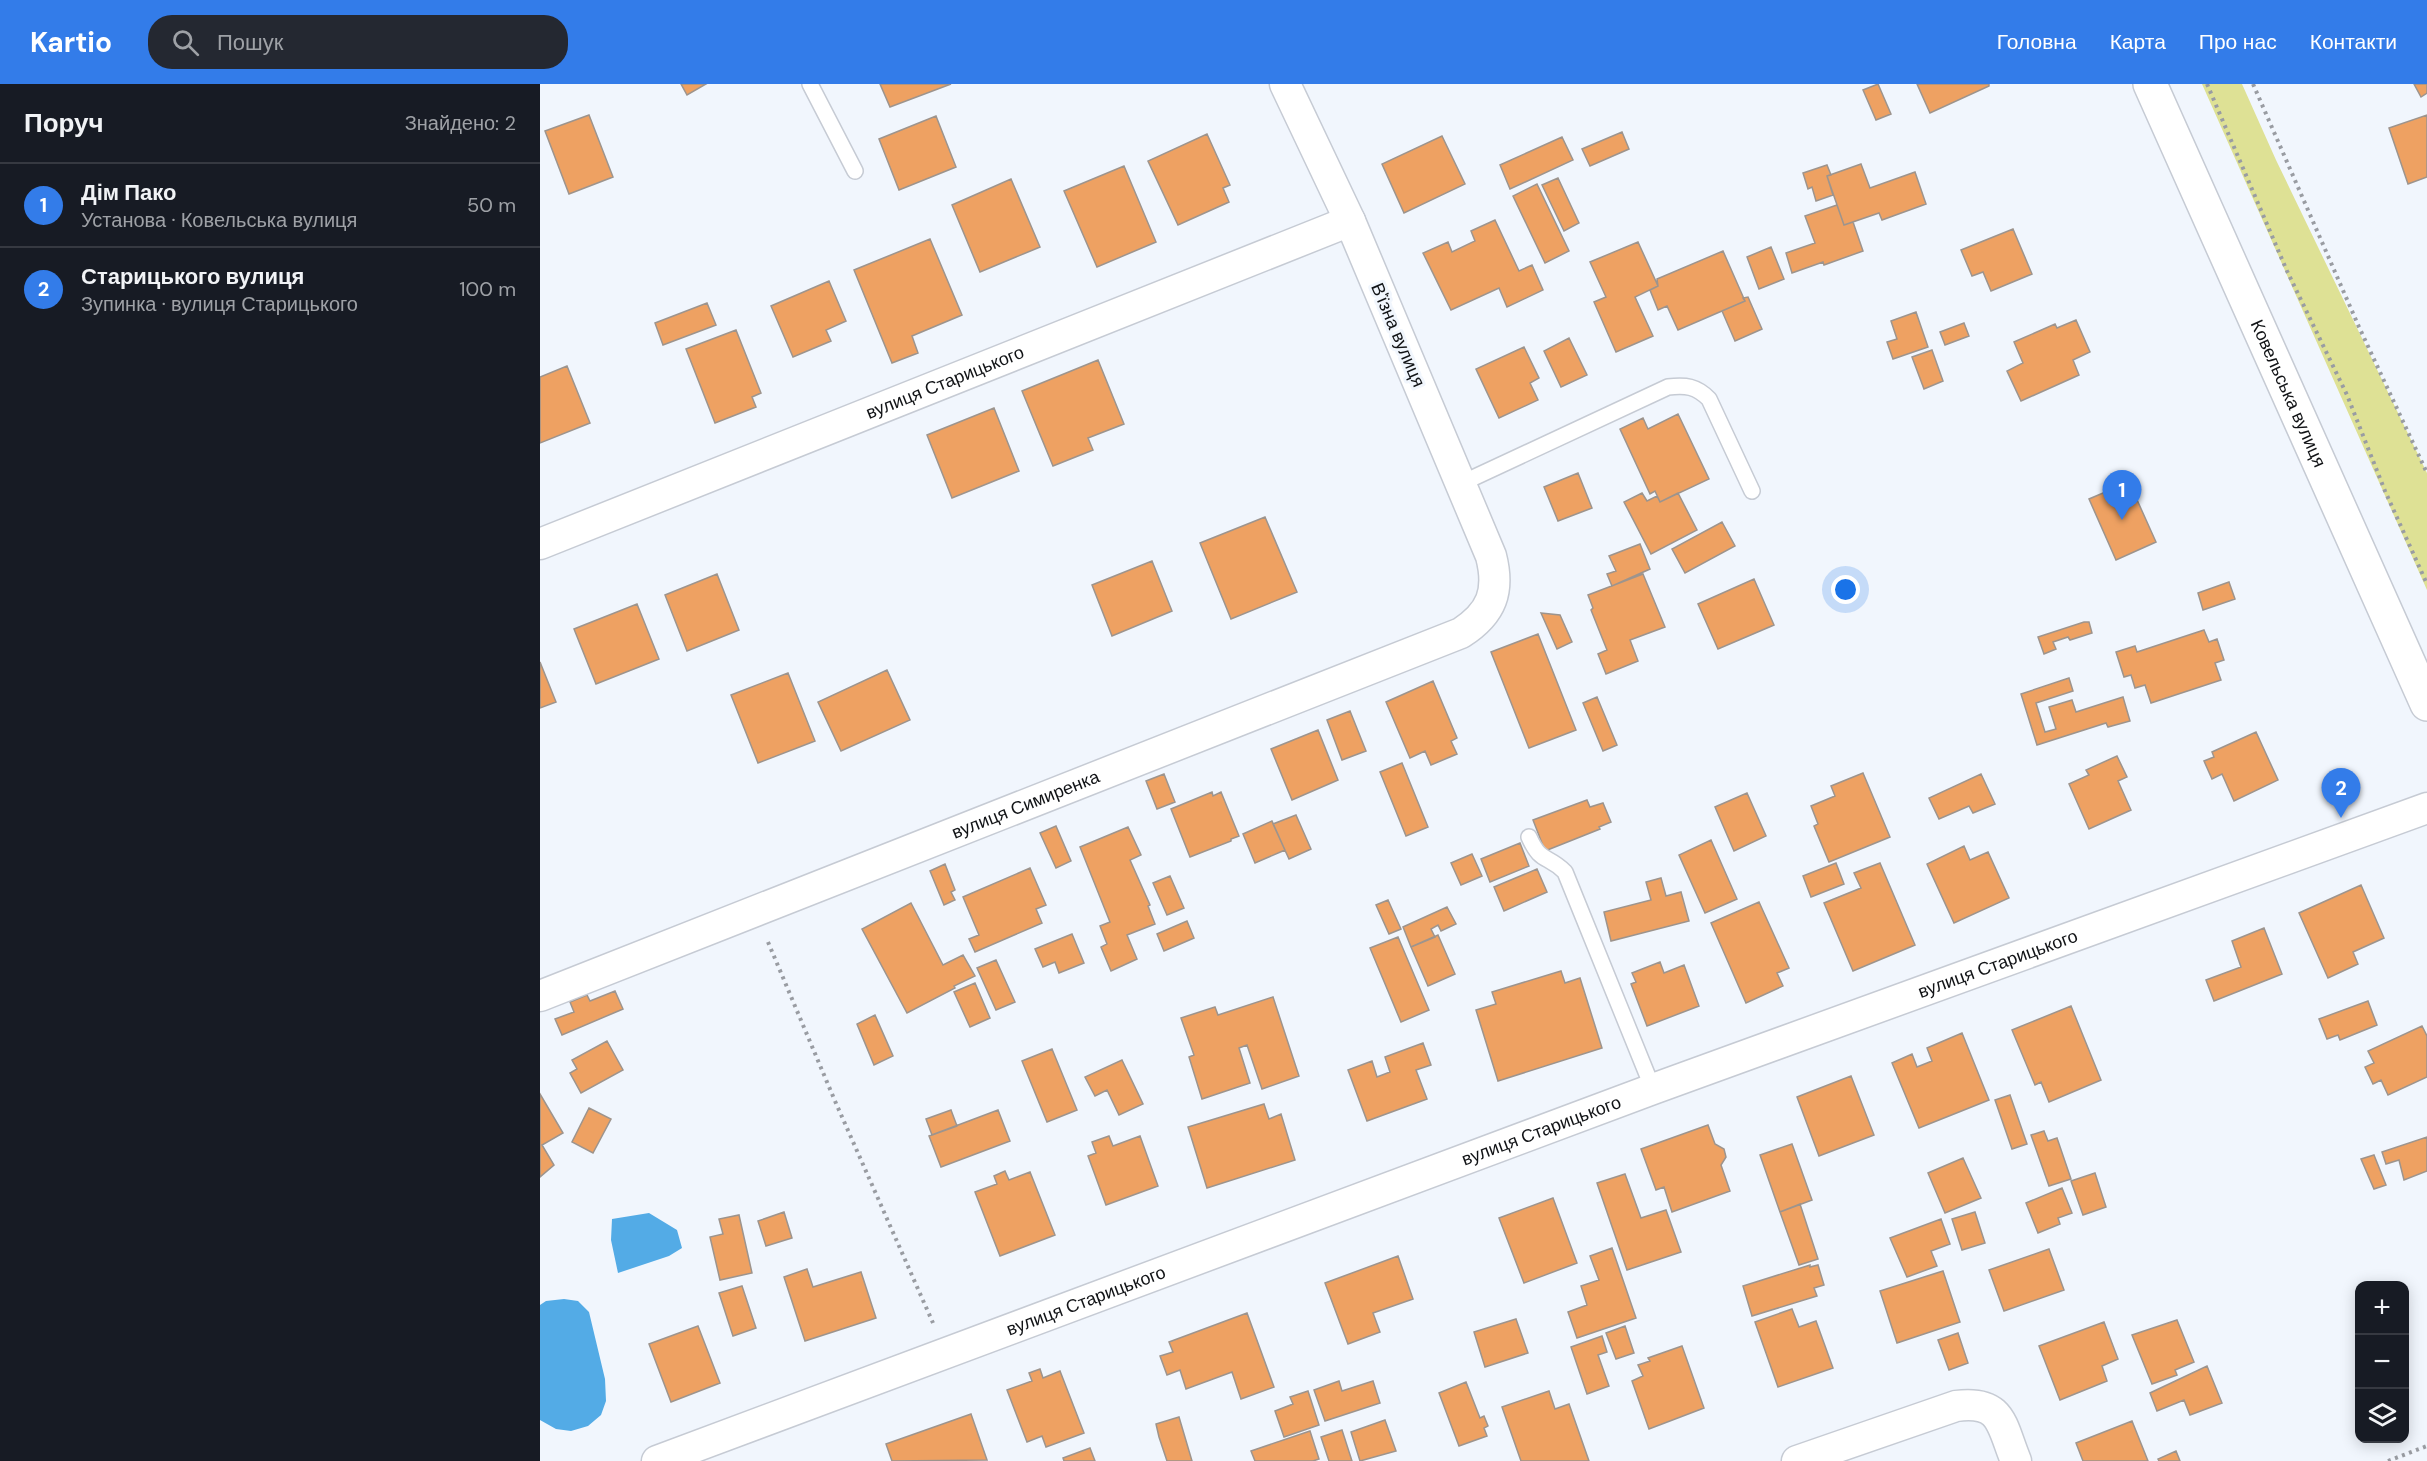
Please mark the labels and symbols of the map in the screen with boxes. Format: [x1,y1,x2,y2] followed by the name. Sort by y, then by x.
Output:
[1365,279,1431,391] street label: В'їзна вулиця
[2245,316,2332,471] street label: Ковельська вулиця
[862,340,1028,425] street label: вулиця Старицького
[2102,470,2142,520] pin: 1
[1831,575,1860,604] your location
[948,764,1104,845] street label: вулиця Симиренка
[2322,768,2360,818] pin: 2
[1915,924,2081,1004] street label: вулиця Старицького
[1458,1090,1624,1171] street label: вулиця Старицького
[1003,1260,1169,1341] street label: вулиця Старицького

